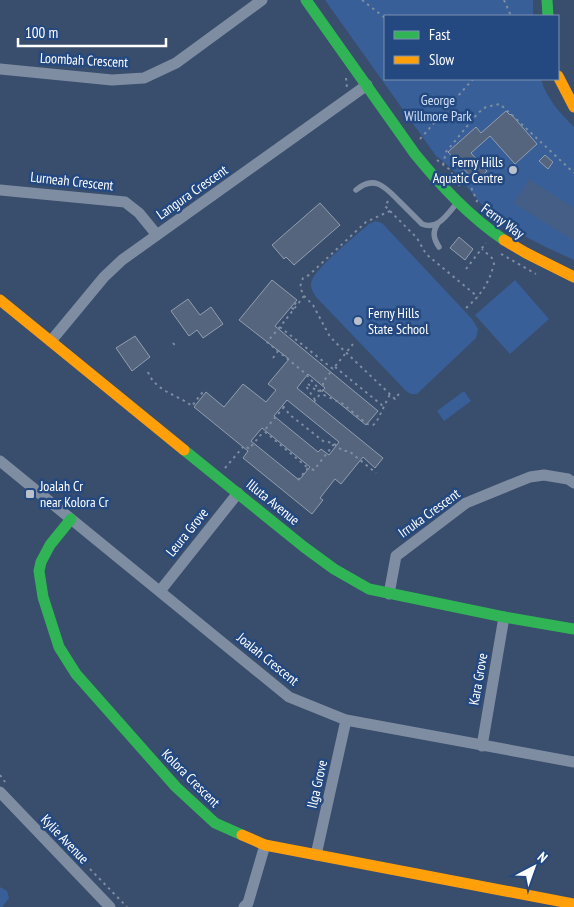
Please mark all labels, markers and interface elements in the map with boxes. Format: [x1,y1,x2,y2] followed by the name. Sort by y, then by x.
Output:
[18,15,165,47] scale bar
[384,15,559,80] legend
[25,23,58,42] text: 100 m
[429,25,450,44] text: Fast
[39,49,129,71] street label: Loombah Crescent
[429,50,454,69] text: Slow
[404,91,472,125] park label: George Willmore Park
[433,153,503,187] place label: Ferny Hills Aquatic Centre
[153,161,231,223] street label: Langura Crescent
[507,164,519,176] marker: Ferny Hills Aquatic Centre
[30,168,114,194] street label: Lurneah Crescent
[478,199,529,243] street label: Ferny Way
[368,304,429,338] place label: Ferny Hills State School
[352,315,364,327] marker: Ferny Hills State School
[243,475,303,529] street label: Illuta Avenue
[39,477,109,511] place label: Joalah Cr near Kolora Cr
[395,484,464,541] street label: Irruka Crescent
[24,488,36,500] marker: Joalah Cr near Kolora Cr
[162,504,212,560] street label: Leura Grove
[233,628,303,689] street label: Joalah Crescent
[465,651,491,706] street label: Kara Grove
[158,745,224,811] street label: Kolora Crescent
[303,758,331,810] street label: Ilga Grove
[37,811,93,868] street label: Kylie Avenue
[509,842,559,892] north arrow
[534,848,551,866] text: N

